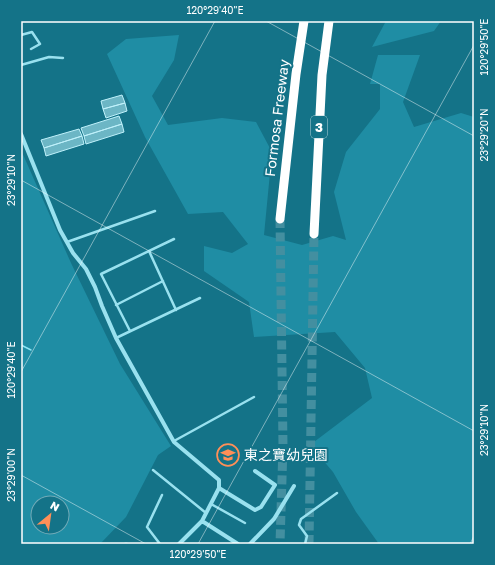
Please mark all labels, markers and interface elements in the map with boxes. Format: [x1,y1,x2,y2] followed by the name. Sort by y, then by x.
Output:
[186,4,244,16] text: 120°29'40"E
[478,19,490,75] text: 120°29'50"E
[261,58,292,178] street label: Formosa Freeway
[478,108,490,162] text: 23°29'20"N
[311,116,327,138] road number: 3
[5,154,17,206] text: 23°29'10"N
[5,341,17,399] text: 120°29'40"E
[478,404,490,456] text: 23°29'10"N
[215,442,241,468] school or university icon: 東之寶幼兒園
[244,446,328,463] place label: 東之寶幼兒園
[5,448,17,502] text: 23°29'00"N
[30,495,70,535] north arrow
[48,498,62,514] text: N
[170,548,226,560] text: 120°29'50"E

